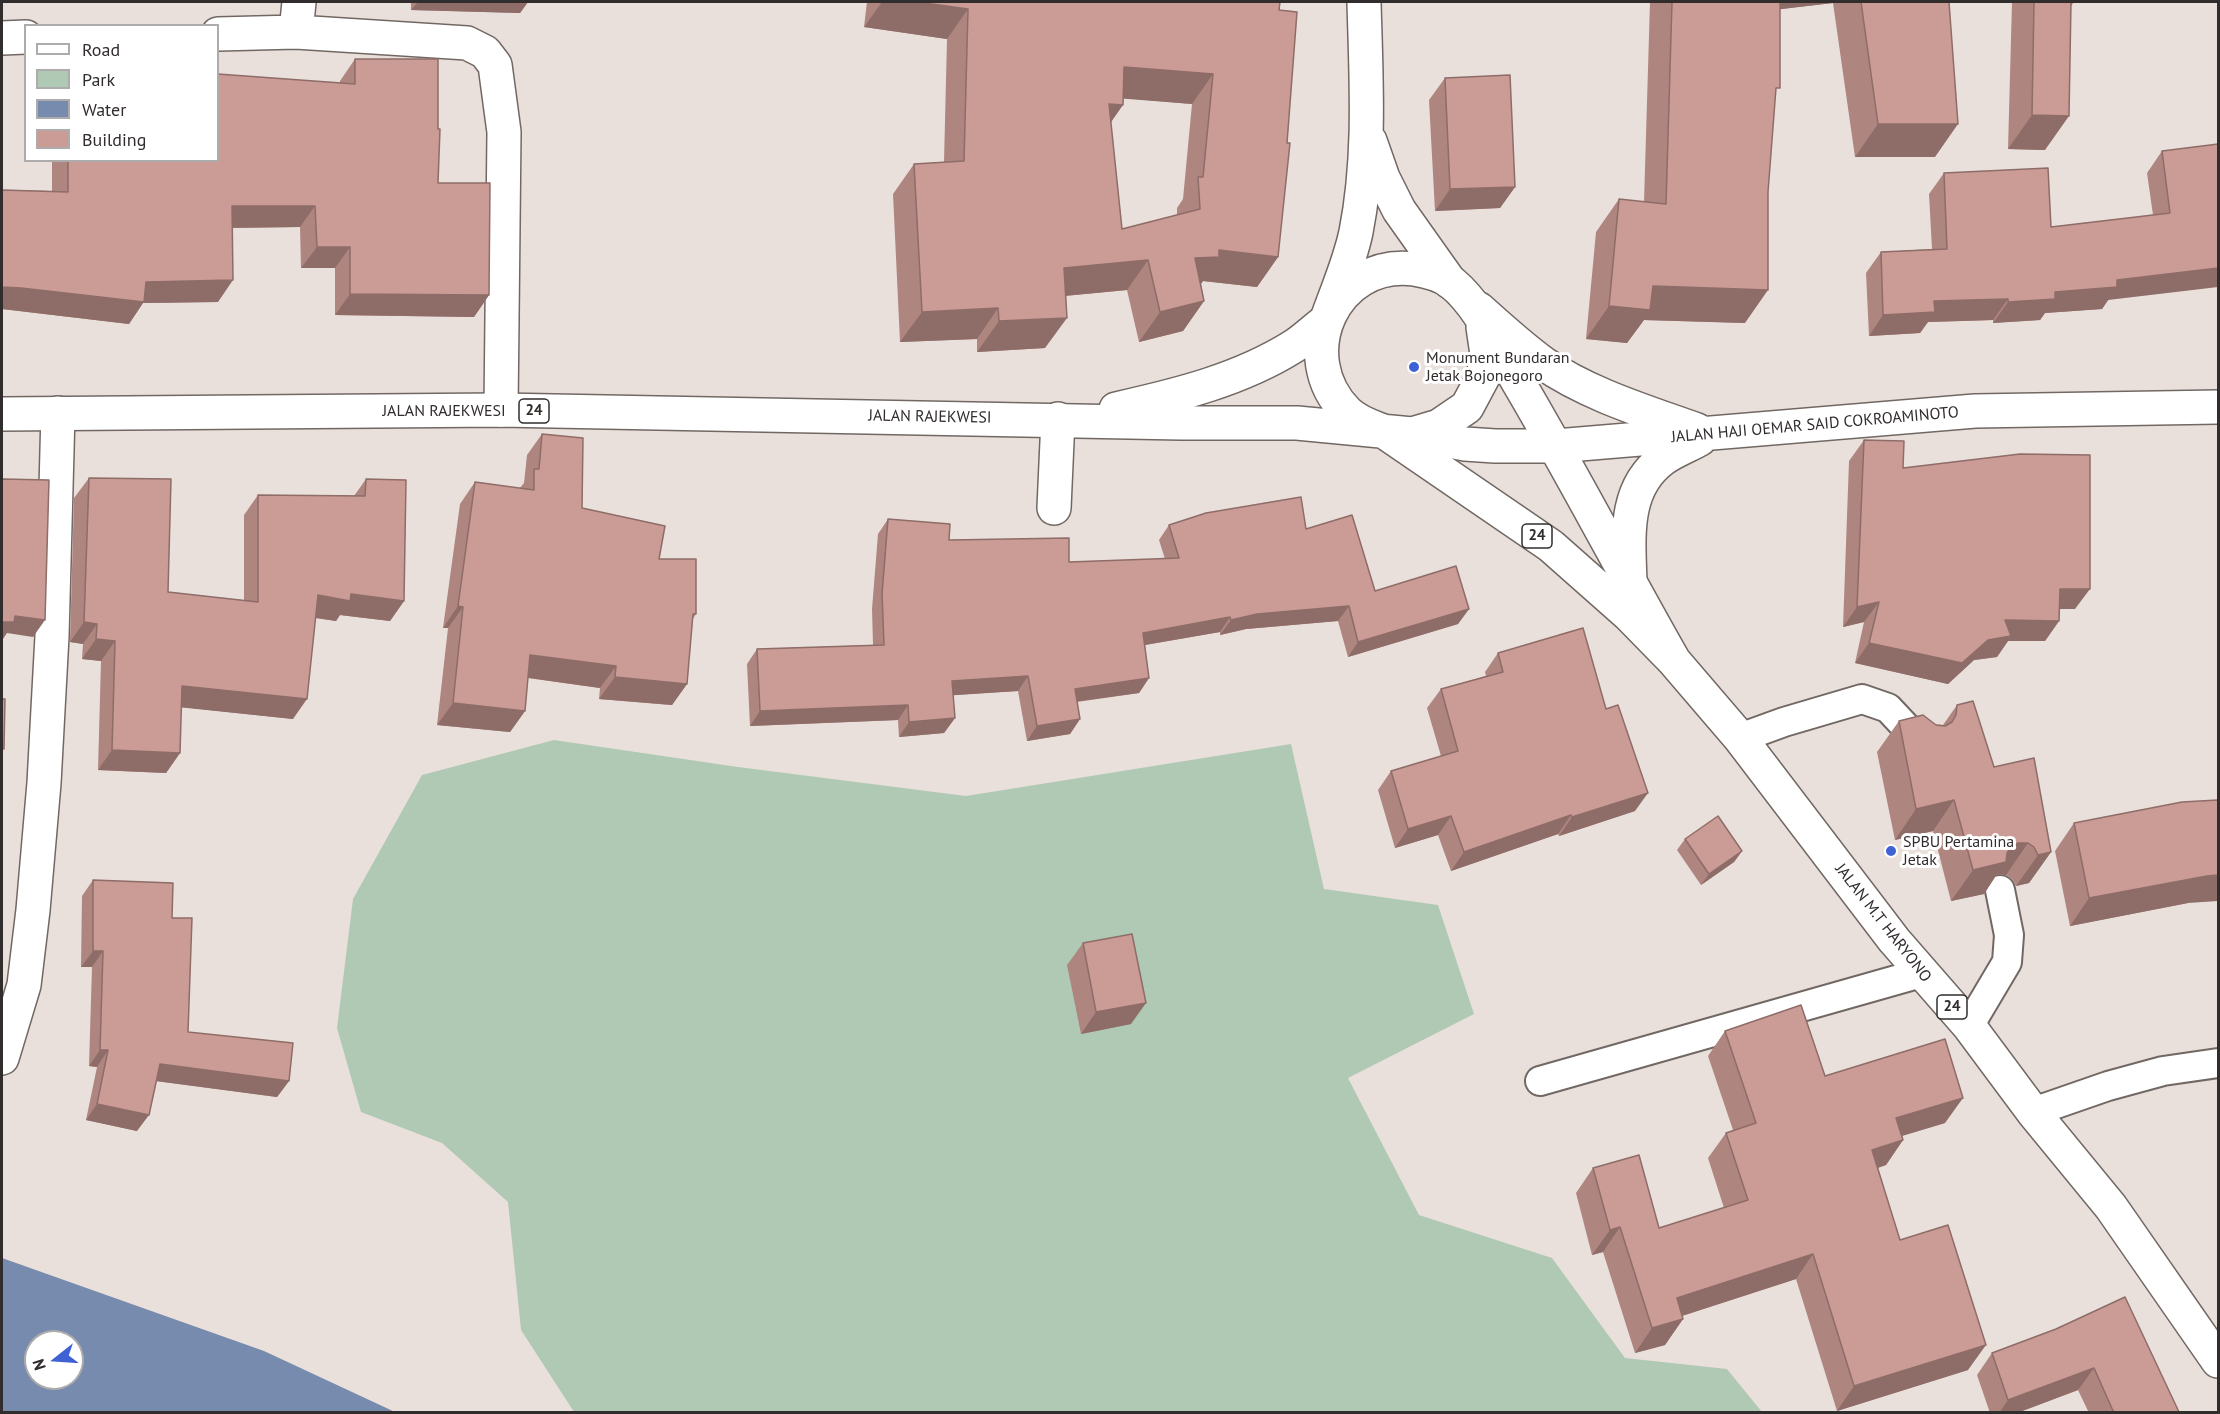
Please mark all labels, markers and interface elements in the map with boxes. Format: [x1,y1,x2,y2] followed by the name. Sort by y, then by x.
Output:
[24,24,219,162] legend
[82,38,120,61] text: Road
[82,68,115,91] text: Park
[82,98,126,121] text: Water
[82,128,146,151] text: Building
[1426,348,1570,386] place label: Monument Bundaran Jetak Bojonegoro
[1407,360,1421,374] marker: Monument Bundaran Jetak Bojonegoro
[519,399,549,423] road number: 24
[382,401,506,421] street label: JALAN RAJEKWESI
[1670,403,1960,447] street label: JALAN HAJI OEMAR SAID COKROAMINOTO
[868,406,992,428] street label: JALAN RAJEKWESI
[1522,524,1552,548] road number: 24
[1903,832,2014,870] place label: SPBU Pertamina Jetak
[1884,844,1898,858] marker: SPBU Pertamina Jetak
[1831,860,1935,986] street label: JALAN M.T HARYONO
[1937,995,1967,1019] road number: 24
[24,1330,84,1390] north arrow
[28,1357,50,1373] text: N

